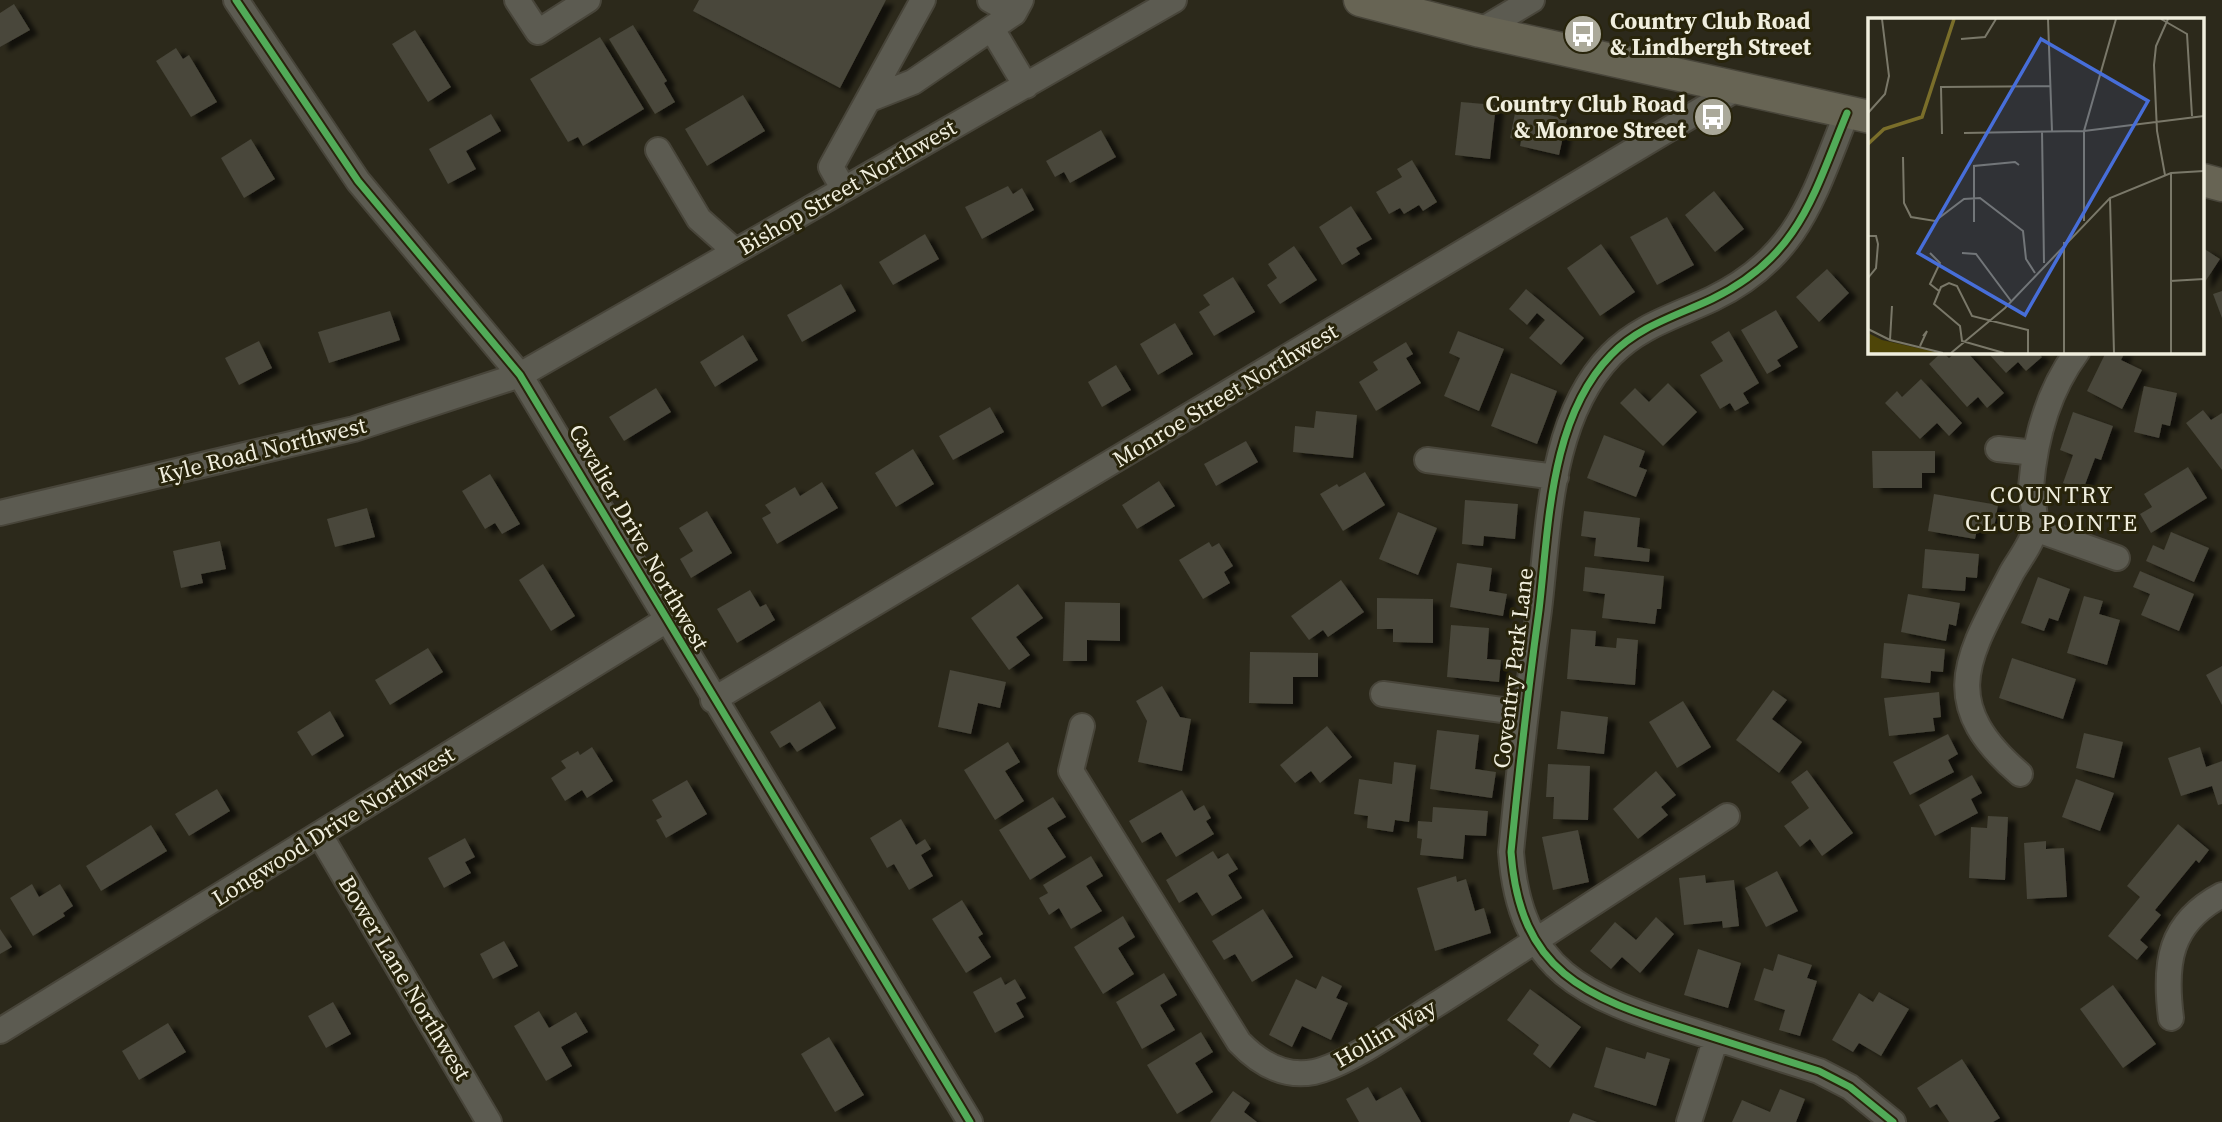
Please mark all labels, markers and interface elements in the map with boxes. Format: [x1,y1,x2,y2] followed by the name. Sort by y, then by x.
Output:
[1610,5,1812,63] place label: Country Club Road & Lindbergh Street
[1562,13,1604,55] bus stop icon: Country Club Road & Lindbergh Street
[1868,18,2204,354] inset map
[1486,88,1687,146] place label: Country Club Road & Monroe Street
[1692,96,1734,138] bus stop icon: Country Club Road & Monroe Street
[732,111,962,263] street label: Bishop Street Northwest
[1107,315,1344,475] street label: Monroe Street Northwest
[155,409,370,491] street label: Kyle Road Northwest
[561,418,717,656] street label: Cavalier Drive Northwest
[1965,478,2139,539] district label: COUNTRY CLUB POINTE
[1485,566,1541,770] street label: Coventry Park Lane
[206,738,461,914] street label: Longwood Drive Northwest
[331,870,479,1087] street label: Bower Lane Northwest
[1328,991,1442,1075] street label: Hollin Way

